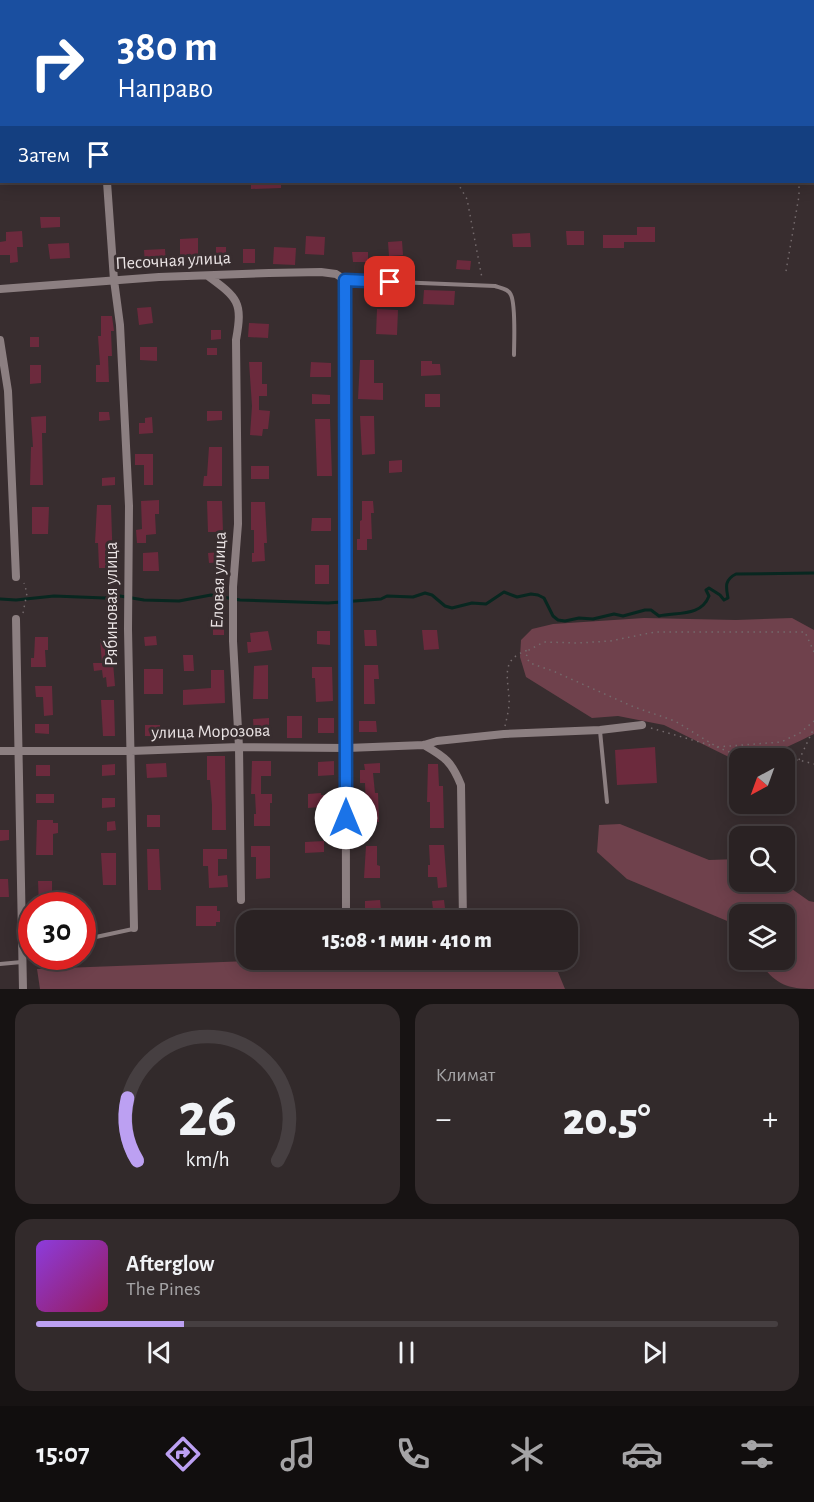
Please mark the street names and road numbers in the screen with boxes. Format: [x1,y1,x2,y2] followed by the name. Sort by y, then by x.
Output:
[115,249,231,273] street label: Песочная улица
[208,531,230,629] street label: Еловая улица
[102,542,121,666] street label: Рябиновая улица
[150,722,271,742] street label: улица Морозова

